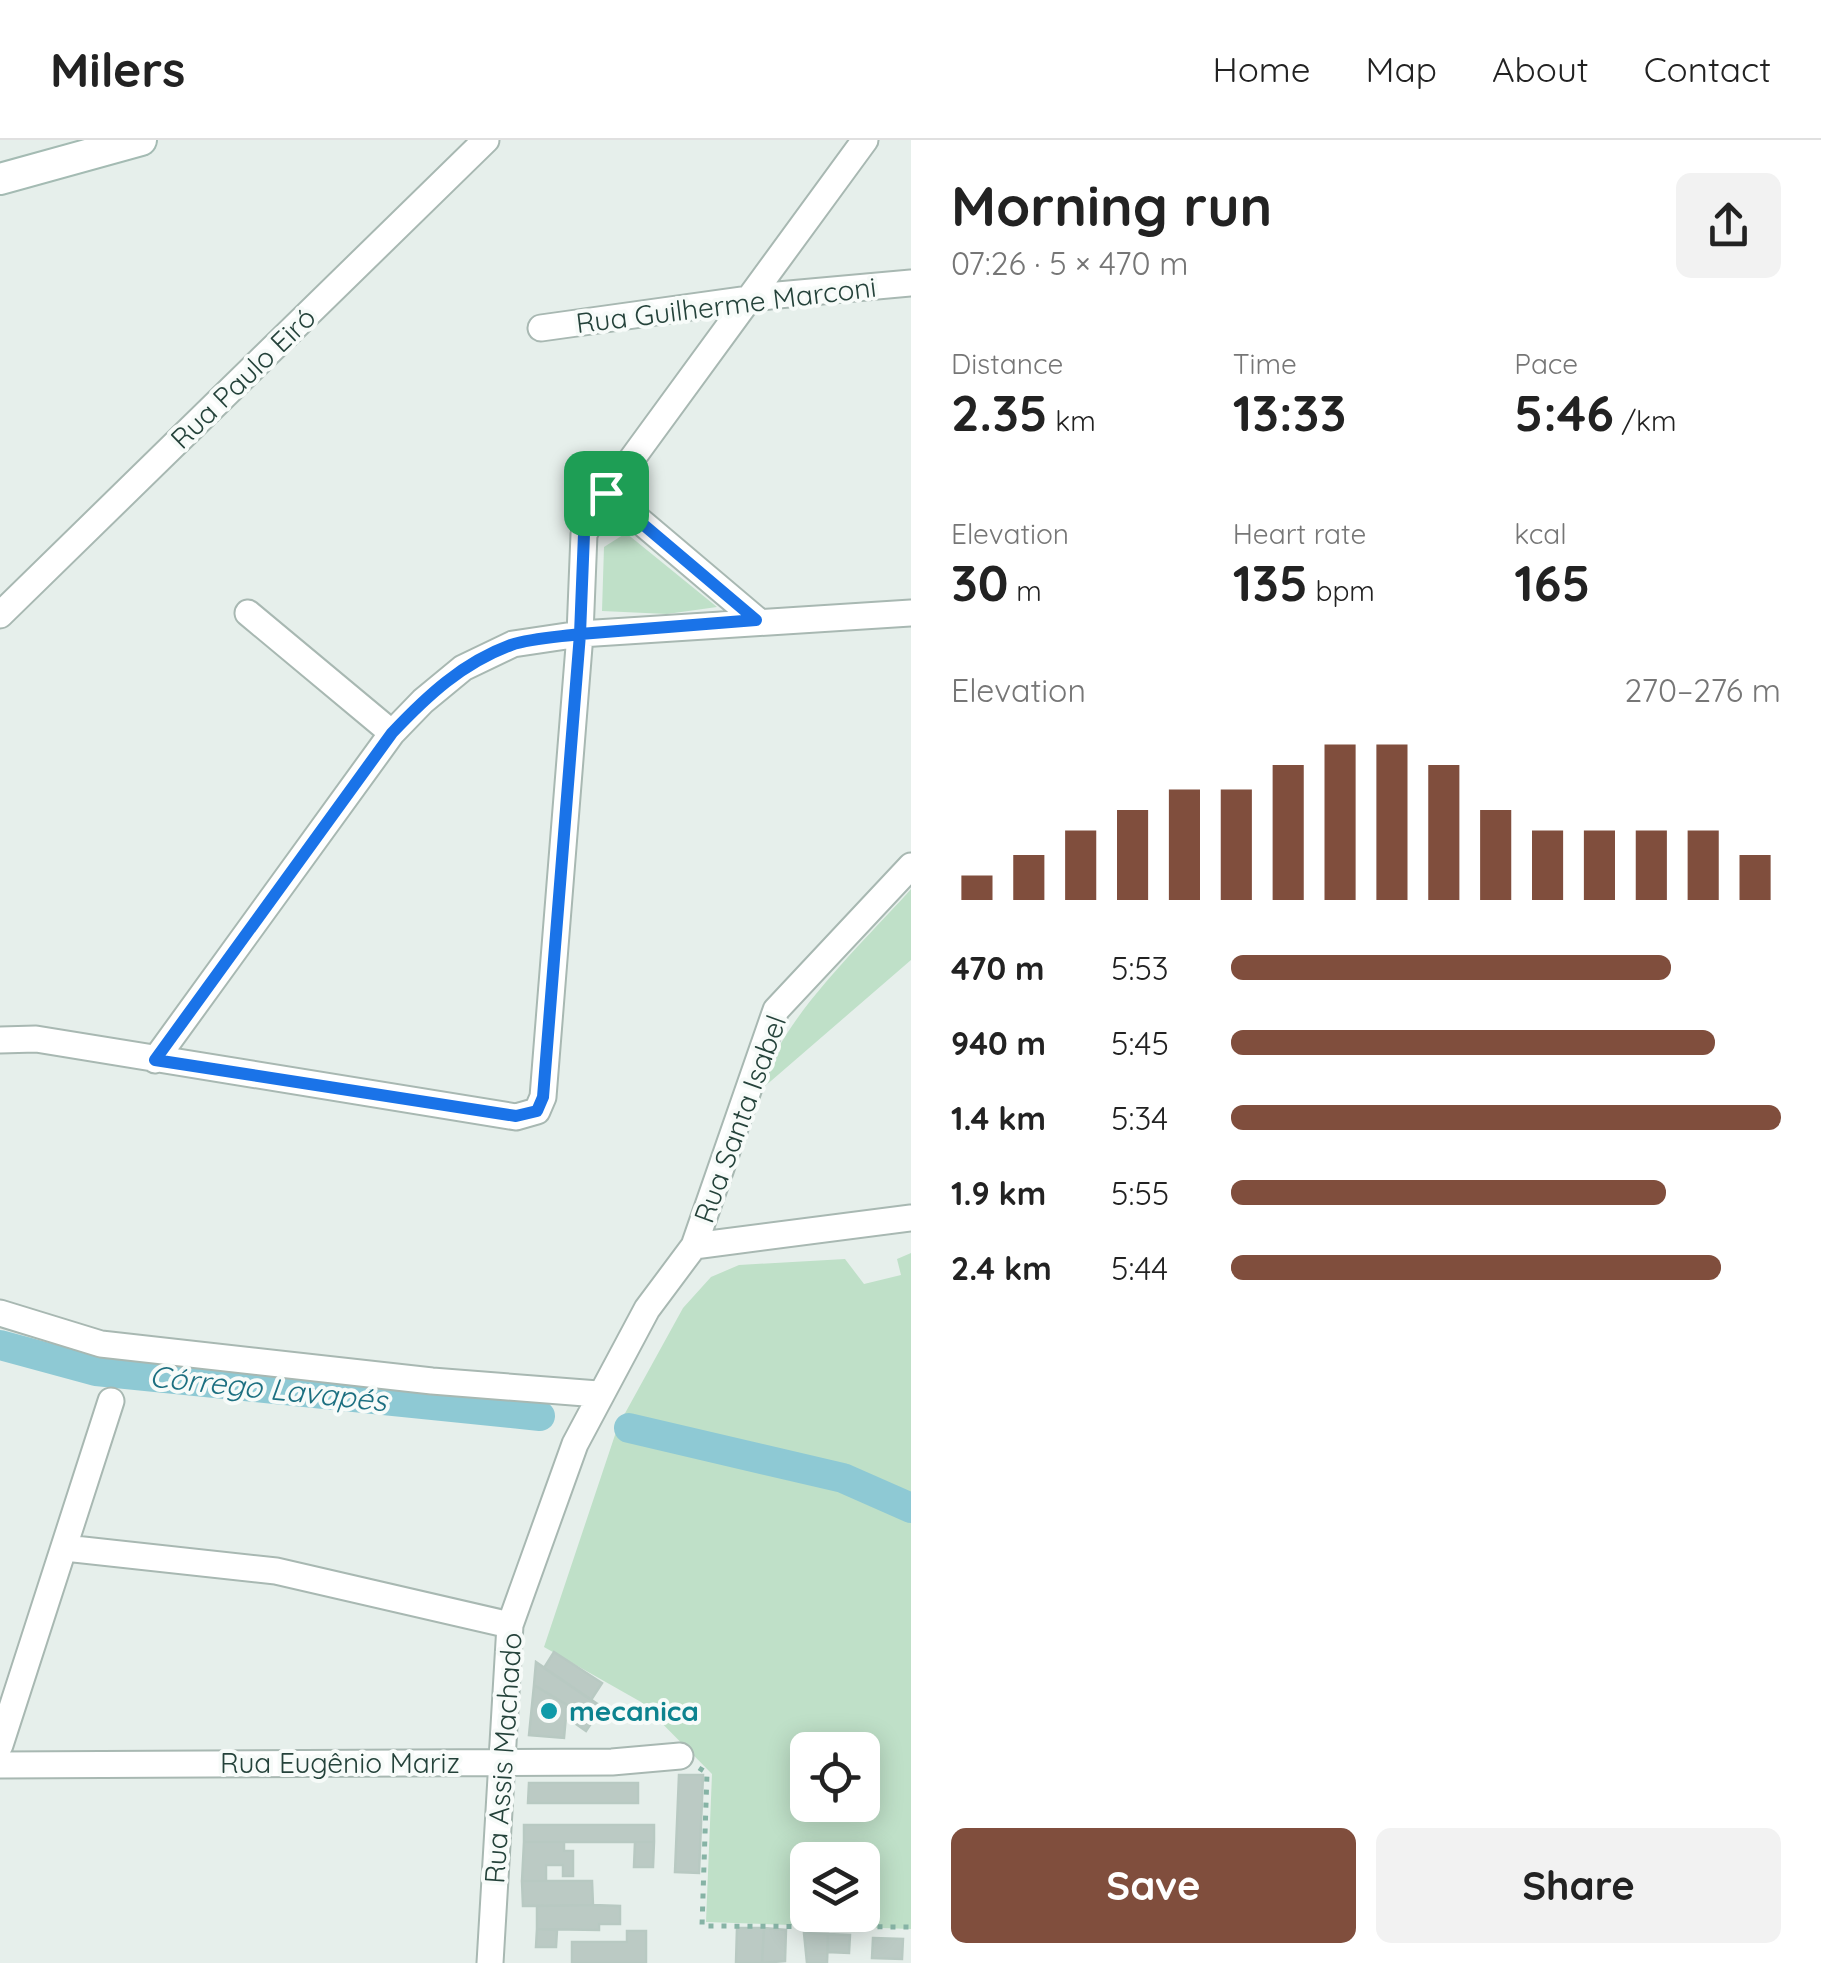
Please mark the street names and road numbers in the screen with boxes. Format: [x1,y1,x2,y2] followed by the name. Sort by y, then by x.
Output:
[574,269,878,340] street label: Rua Guilherme Marconi
[163,300,323,456] street label: Rua Paulo Eiró
[686,1010,793,1228] street label: Rua Santa Isabel
[476,1631,529,1885] street label: Rua Assis Machado
[220,1745,460,1780] street label: Rua Eugênio Mariz

